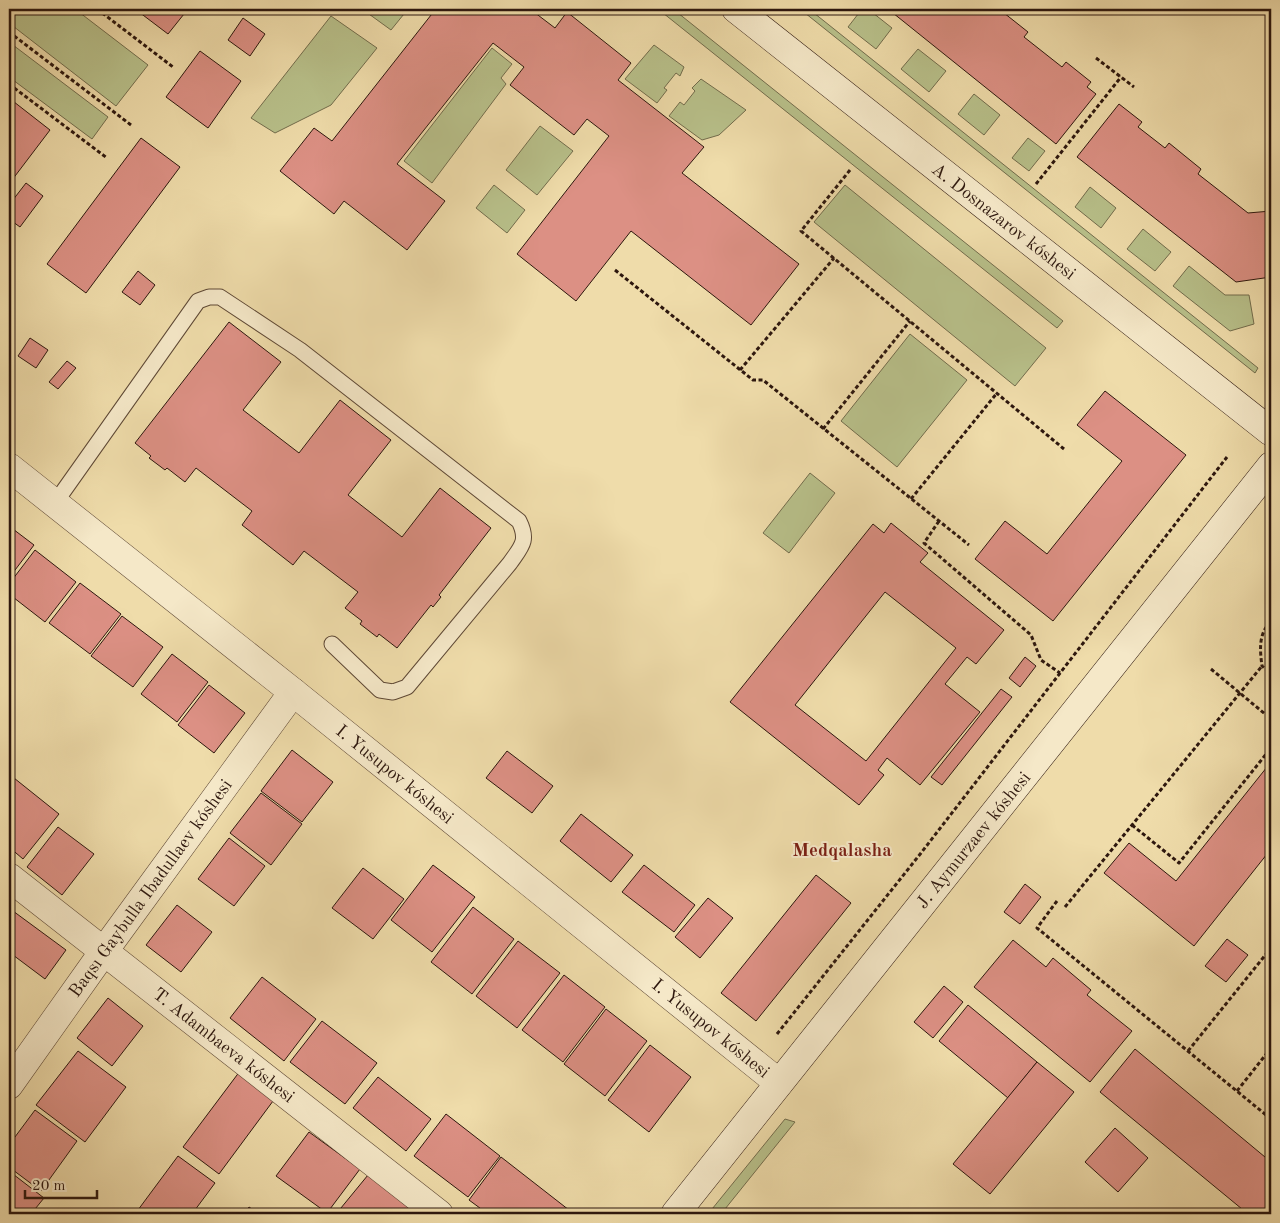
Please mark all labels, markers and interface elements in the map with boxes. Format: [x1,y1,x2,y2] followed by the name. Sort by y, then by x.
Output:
[928,160,1079,283] street label: A. Dosnazarov kóshesi
[332,722,457,828] street label: I. Yusupov kóshesi
[913,769,1034,912] street label: J. Aymurzaev kóshesi
[66,776,236,1001] street label: Baqsı Gaybulla Ibadullaev kóshesi
[792,842,892,861] district label: Medqalasha
[648,976,773,1082] street label: I. Yusupov kóshesi
[149,985,298,1107] street label: T. Adambaeva kóshesi
[25,1168,98,1200] scale bar
[32,1179,66,1194] text: 20 m

